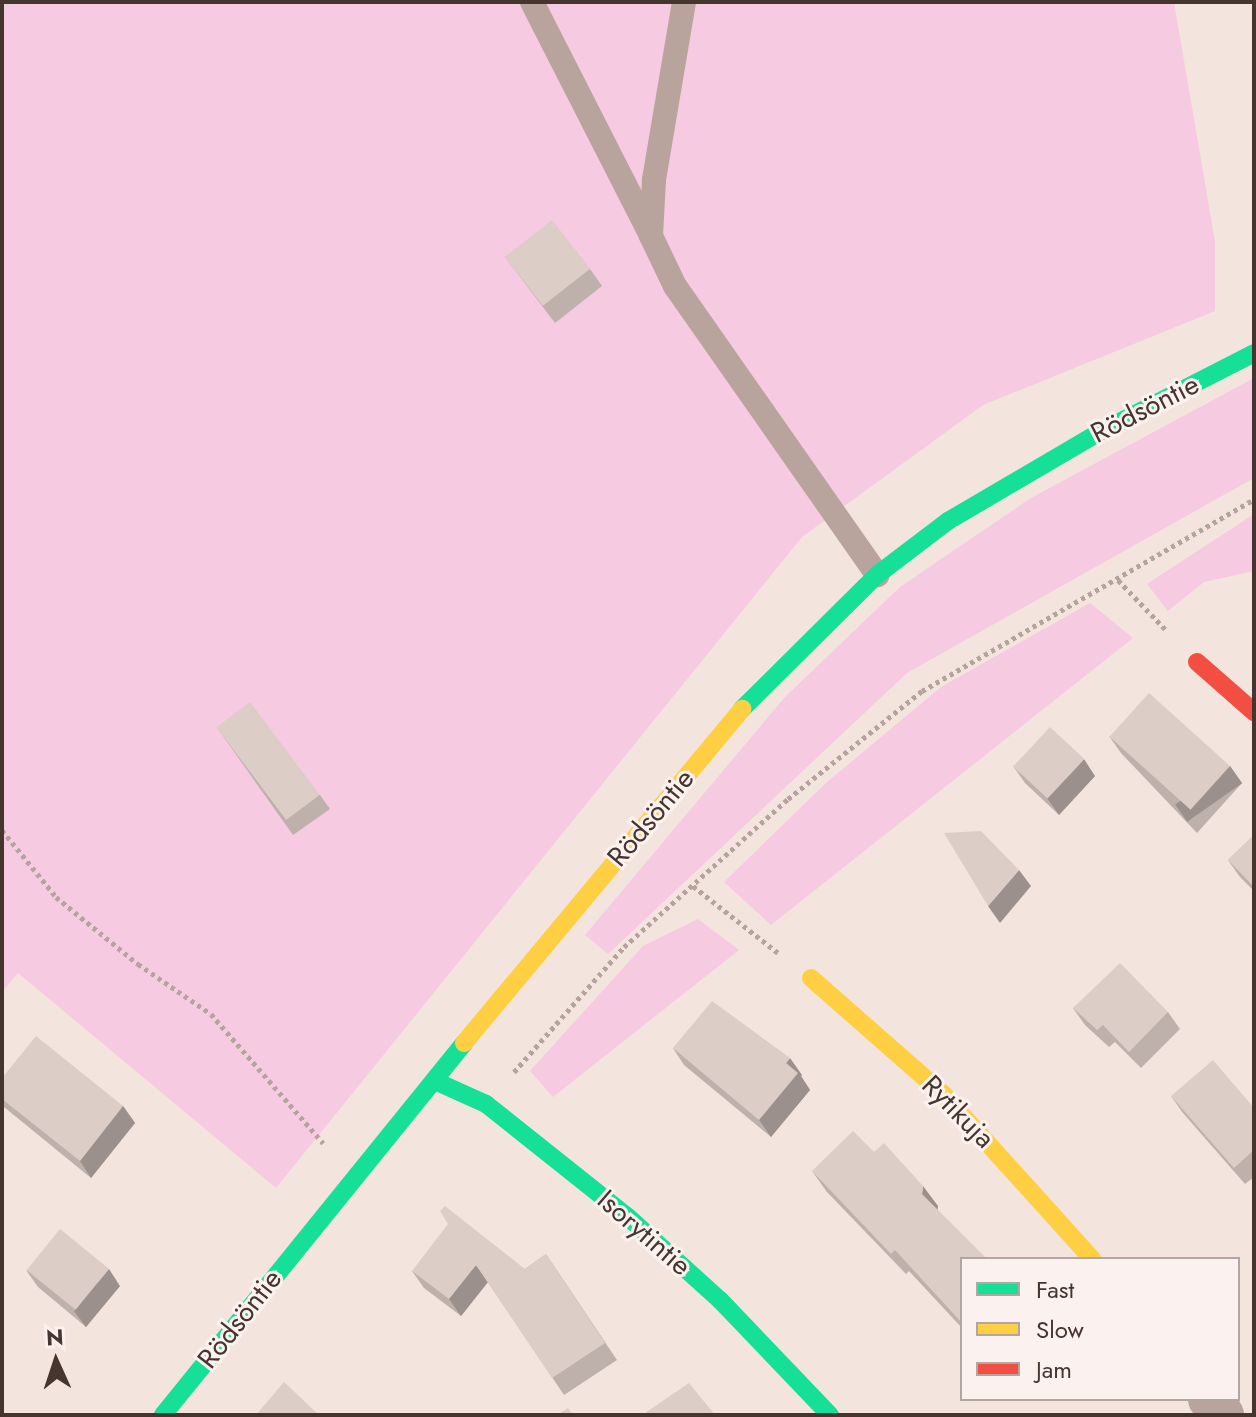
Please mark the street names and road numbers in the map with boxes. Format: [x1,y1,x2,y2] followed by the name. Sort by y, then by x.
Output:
[1085,368,1205,450] street label: Rödsöntie
[601,763,701,873] street label: Rödsöntie
[915,1069,1001,1155] street label: Rytikuja
[590,1183,698,1283] street label: Isorytintie
[191,1263,289,1375] street label: Rödsöntie

